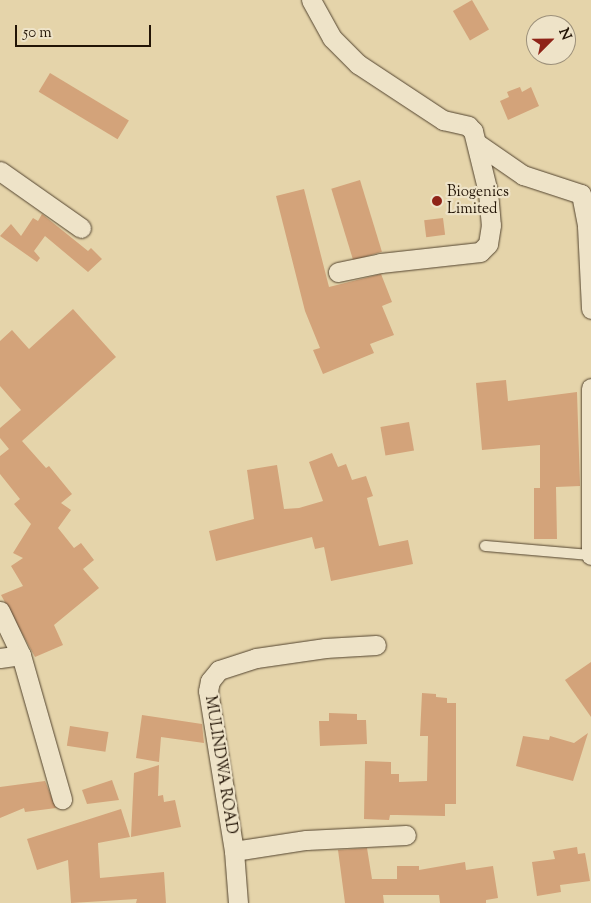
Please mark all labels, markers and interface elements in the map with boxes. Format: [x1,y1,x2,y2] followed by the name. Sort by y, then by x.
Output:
[18,15,154,47] scale bar
[526,15,576,65] north arrow
[23,23,52,44] text: 50 m
[552,25,575,44] text: N
[447,183,509,218] place label: Biogenics Limited
[431,195,443,207] marker: Biogenics Limited
[200,695,240,835] street label: MULINDWA ROAD

